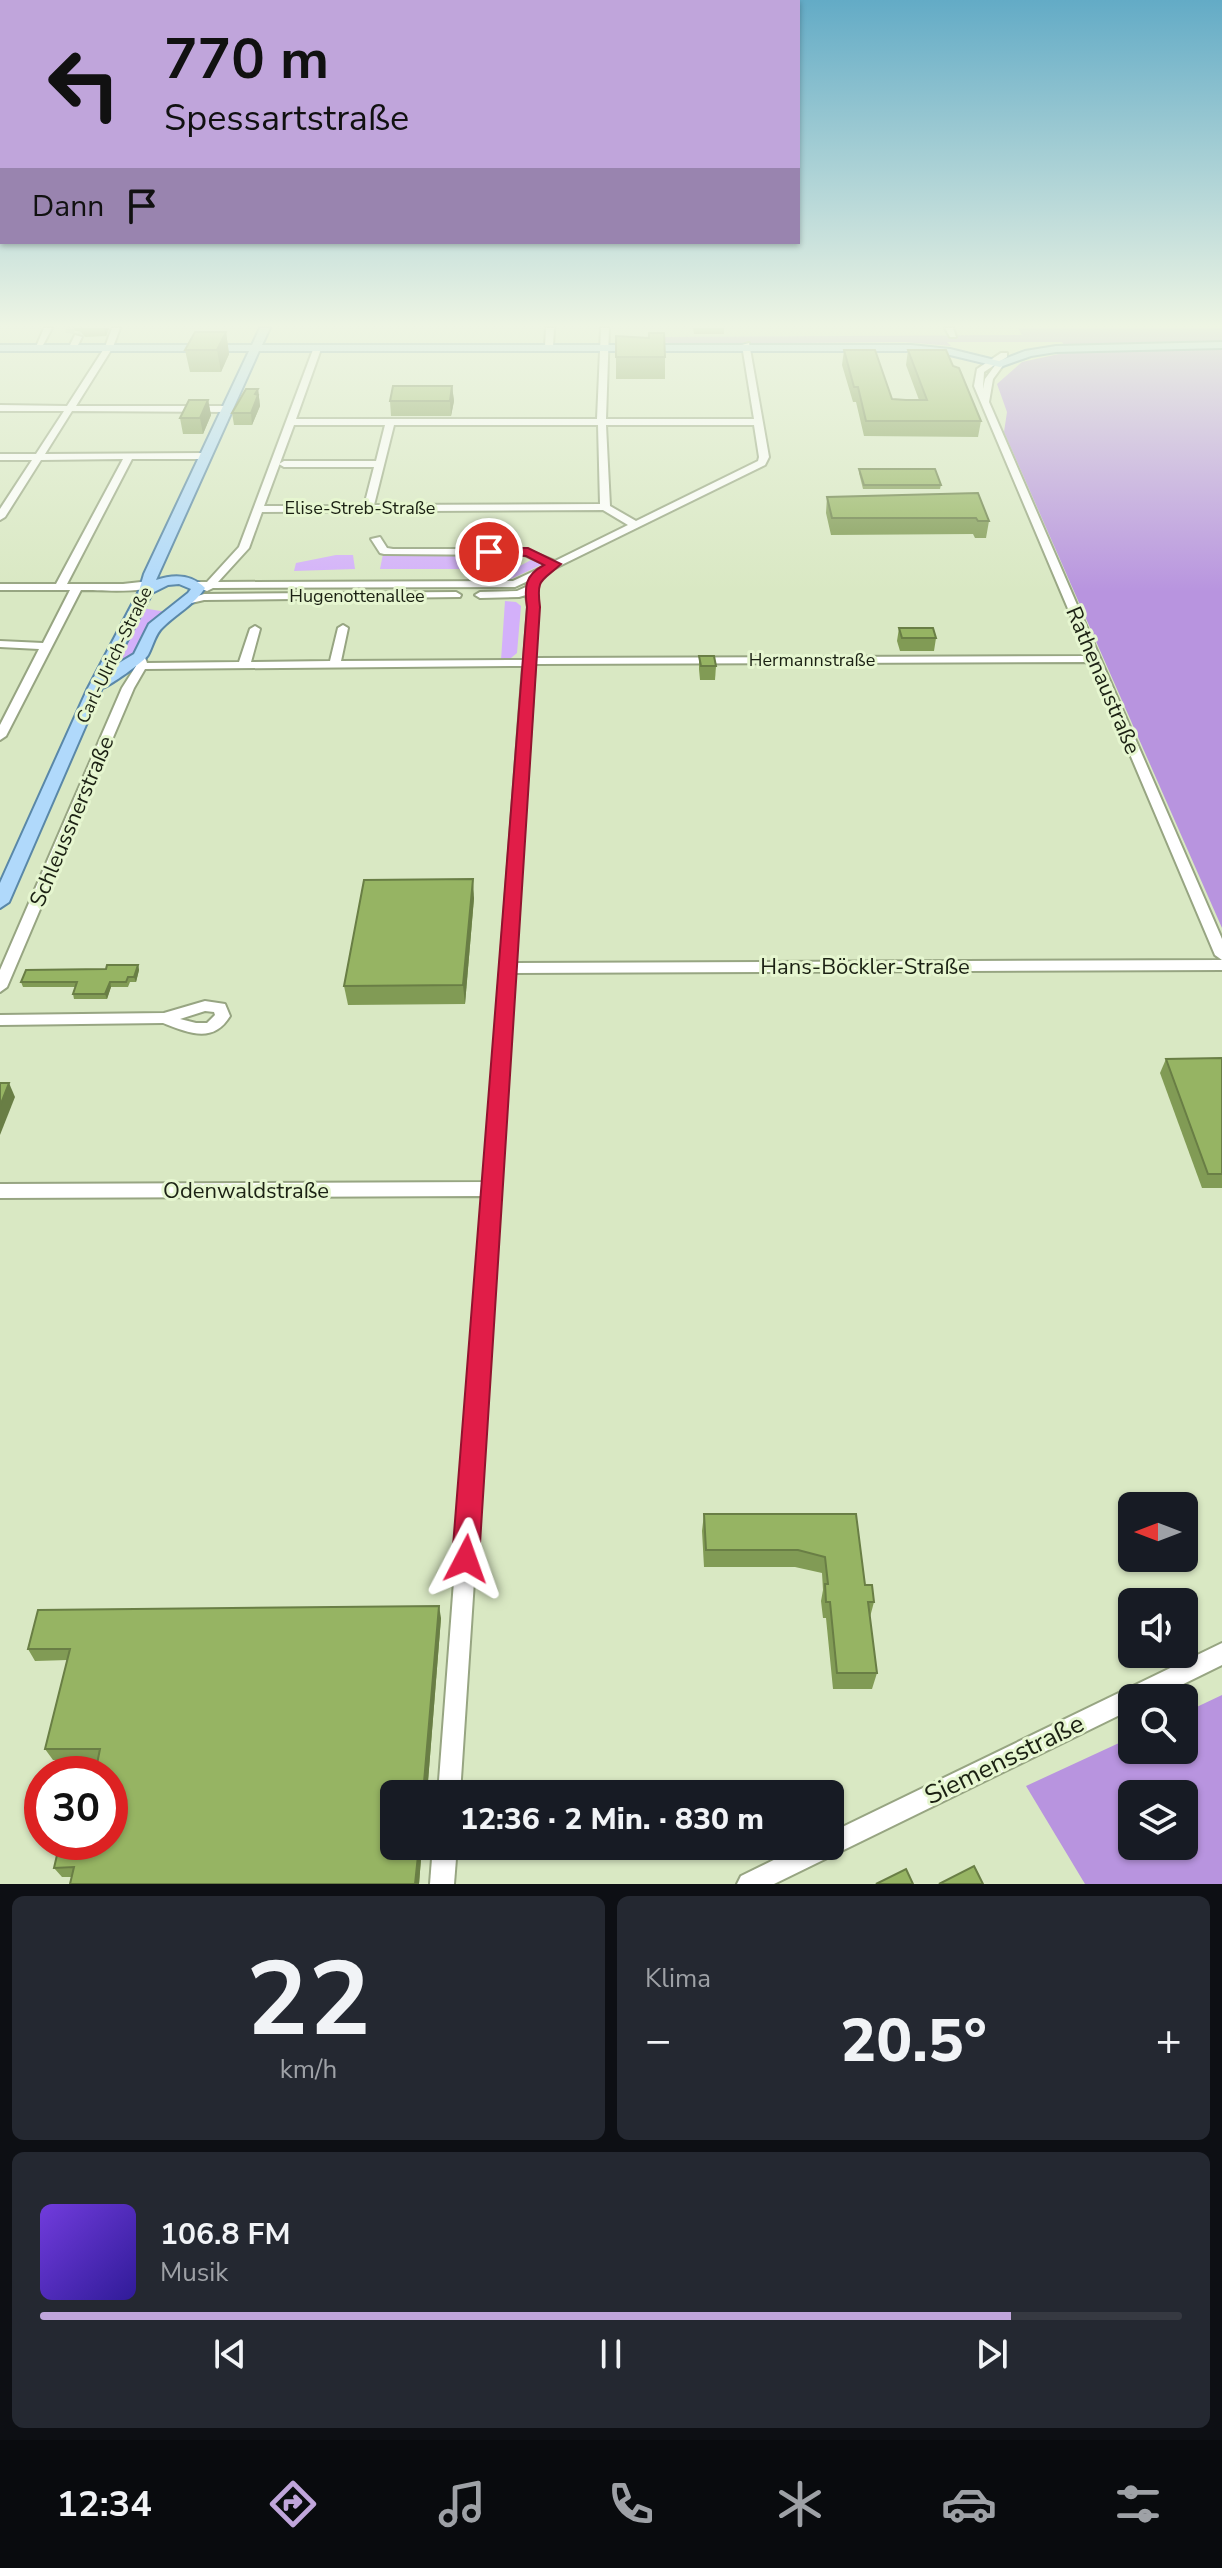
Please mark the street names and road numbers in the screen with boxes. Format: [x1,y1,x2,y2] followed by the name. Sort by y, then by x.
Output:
[285,496,435,520] street label: Elise-Streb-Straße
[70,583,158,727] street label: Carl-Ulrich-Straße
[289,584,425,608] street label: Hugenottenallee
[1058,602,1148,759] street label: Rathenaustraße
[749,648,875,672] street label: Hermannstraße
[22,731,121,911] street label: Schleussnerstraße
[760,952,970,982] street label: Hans-Böckler-Straße
[163,1176,329,1206] street label: Odenwaldstraße
[919,1706,1090,1813] street label: Siemensstraße

